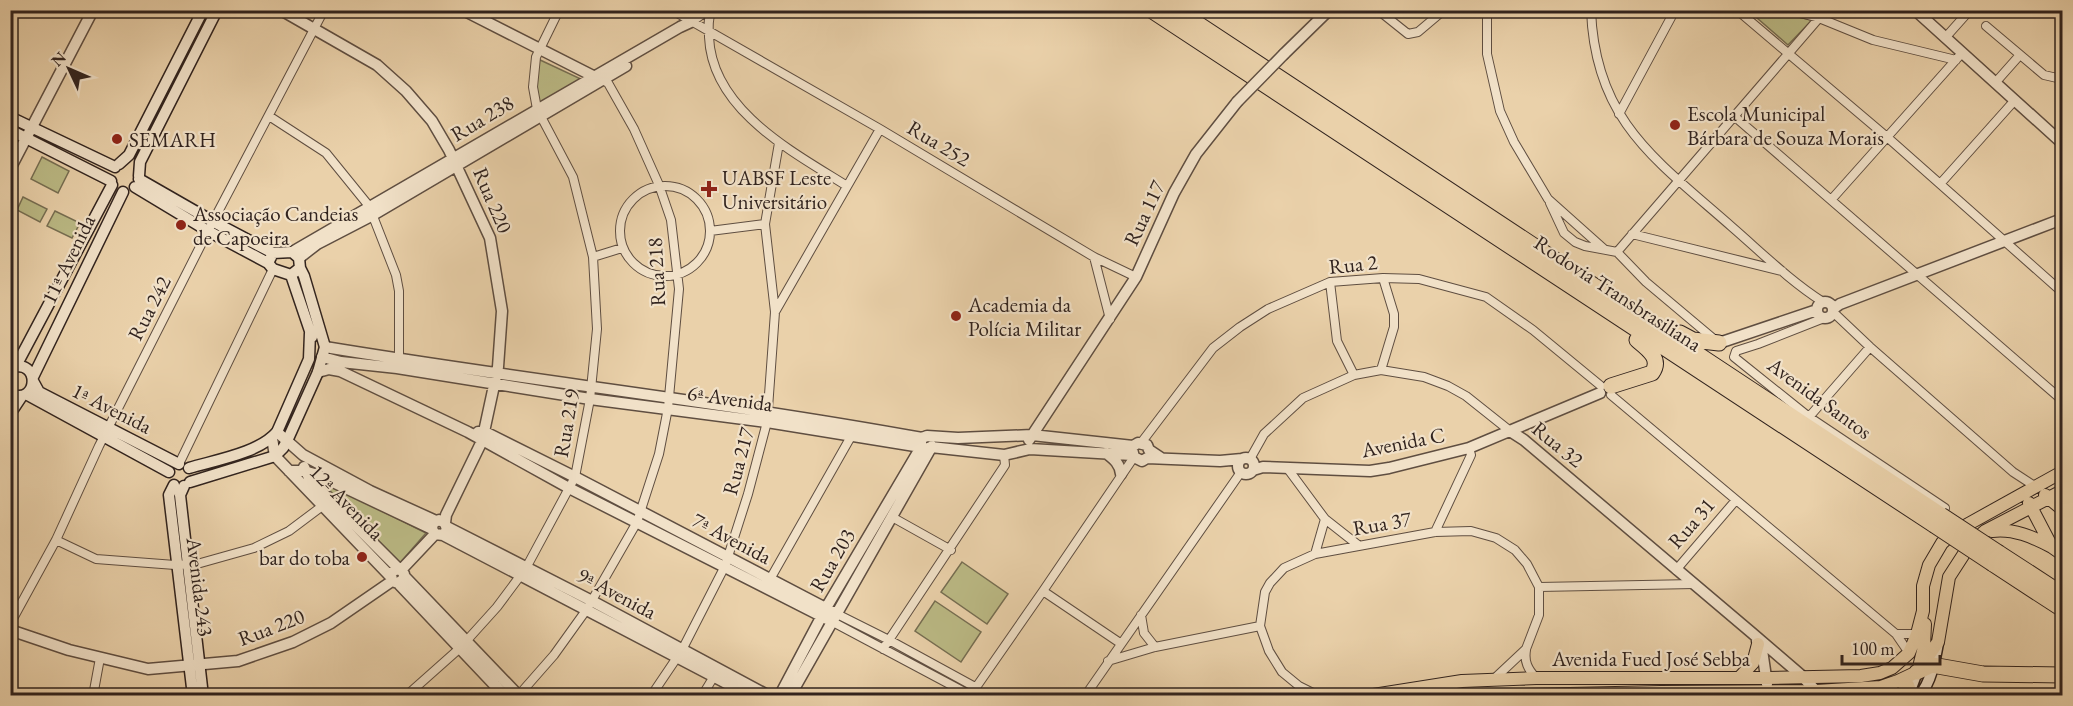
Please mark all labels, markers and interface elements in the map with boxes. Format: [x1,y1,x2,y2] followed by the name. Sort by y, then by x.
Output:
[39,39,99,99] north arrow
[47,47,71,71] text: N
[446,89,518,147] street label: Rua 238
[1687,100,1884,151] place label: Escola Municipal Bárbara de Souza Morais
[903,114,975,172] street label: Rua 252
[1668,118,1682,132] marker: Escola Municipal Bárbara de Souza Morais
[129,126,216,153] place label: SEMARH
[110,132,124,146] marker: SEMARH
[467,163,519,237] street label: Rua 220
[722,164,831,215] place label: UABSF Leste Universitário
[1117,175,1171,250] street label: Rua 117
[700,180,718,198] marker: UABSF Leste Universitário
[192,200,358,251] place label: Associação Candeias de Capoeira
[35,209,101,308] street label: 11ª Avenida
[174,218,188,232] marker: Associação Candeias de Capoeira
[1529,229,1707,358] street label: Rodovia Transbrasiliana
[641,237,671,307] street label: Rua 218
[1327,248,1379,280] street label: Rua 2
[121,271,177,345] street label: Rua 242
[967,291,1081,342] place label: Academia da Polícia Militar
[949,309,963,323] marker: Academia da Polícia Militar
[1762,351,1878,445] street label: Avenida Santos
[68,376,157,440] street label: 1ª Avenida
[686,379,775,417] street label: 6ª Avenida
[547,387,585,459] street label: Rua 219
[1527,415,1589,473] street label: Rua 32
[1358,421,1447,463] street label: Avenida C
[716,423,760,498] street label: Rua 217
[304,458,390,546] street label: 12ª Avenida
[1662,492,1720,554] street label: Rua 31
[1351,504,1414,541] street label: Rua 37
[688,506,777,570] street label: 7ª Avenida
[803,523,861,597] street label: Rua 203
[180,535,219,638] street label: Avenida 243
[259,544,351,571] place label: bar do toba
[355,550,369,564] marker: bar do toba
[573,561,662,625] street label: 9ª Avenida
[234,602,308,652] street label: Rua 220
[1842,628,1940,666] scale bar
[1851,637,1895,660] text: 100 m
[1551,645,1751,672] street label: Avenida Fued José Sebba

